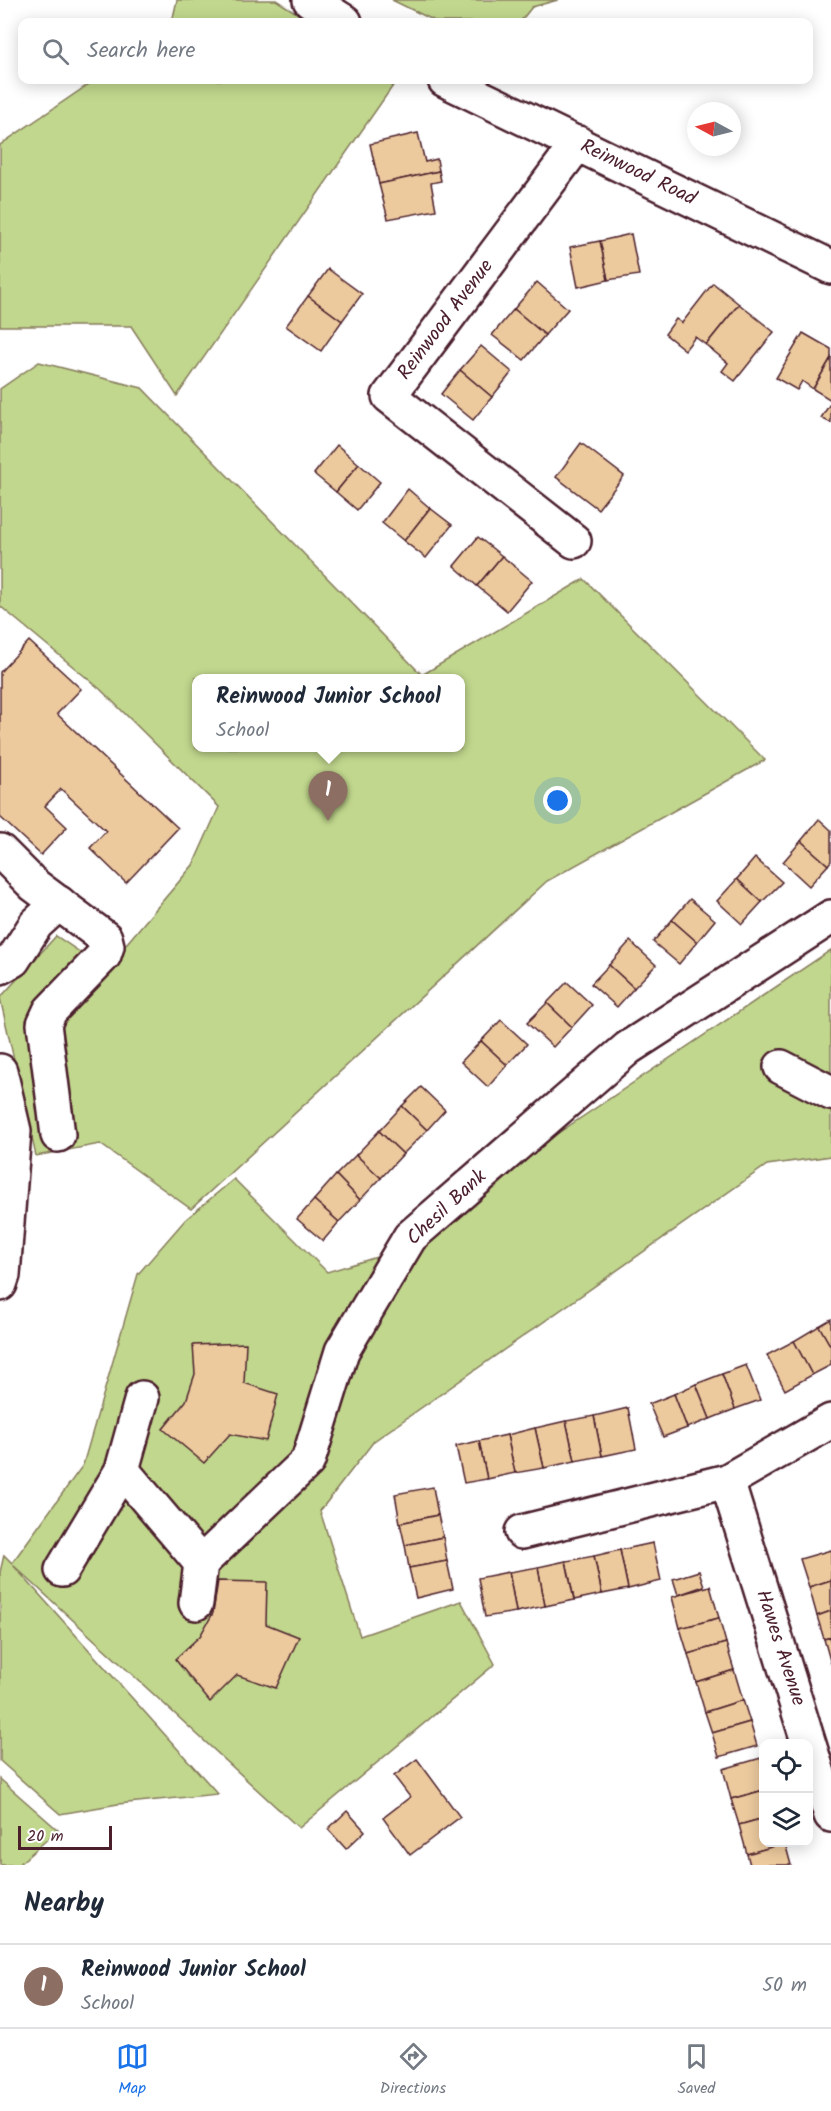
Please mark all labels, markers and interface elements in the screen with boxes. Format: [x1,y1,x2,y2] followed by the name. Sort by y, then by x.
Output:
[18,18,813,84] search box
[87,34,195,69] text: Search here
[39,35,72,68] icon: search
[687,102,741,156] north arrow
[574,131,702,215] street label: Reinwood Road
[390,253,502,387] street label: Reinwood Avenue
[192,674,465,752] popup
[216,680,441,715] text: Reinwood Junior School
[216,715,269,747] text: School
[308,772,348,821] pin: 1
[543,786,572,815] your location
[399,1162,495,1254] street label: Chesil Bank
[746,1586,814,1710] street label: Hawes Avenue
[759,1739,813,1847] map controls
[759,1739,813,1793] button: locate
[759,1793,813,1847] button: layers
[18,1823,112,1850] scale bar
[27,1824,63,1849] text: 20 m
[24,1883,104,1925] text: Nearby
[81,1953,306,1988] text: Reinwood Junior School
[40,1970,47,2002] text: 1
[762,1970,807,2002] text: 50 m
[81,1988,134,2020] text: School
[116,2040,149,2101] tab: Map
[380,2040,446,2101] tab: Directions
[677,2040,715,2101] tab: Saved

